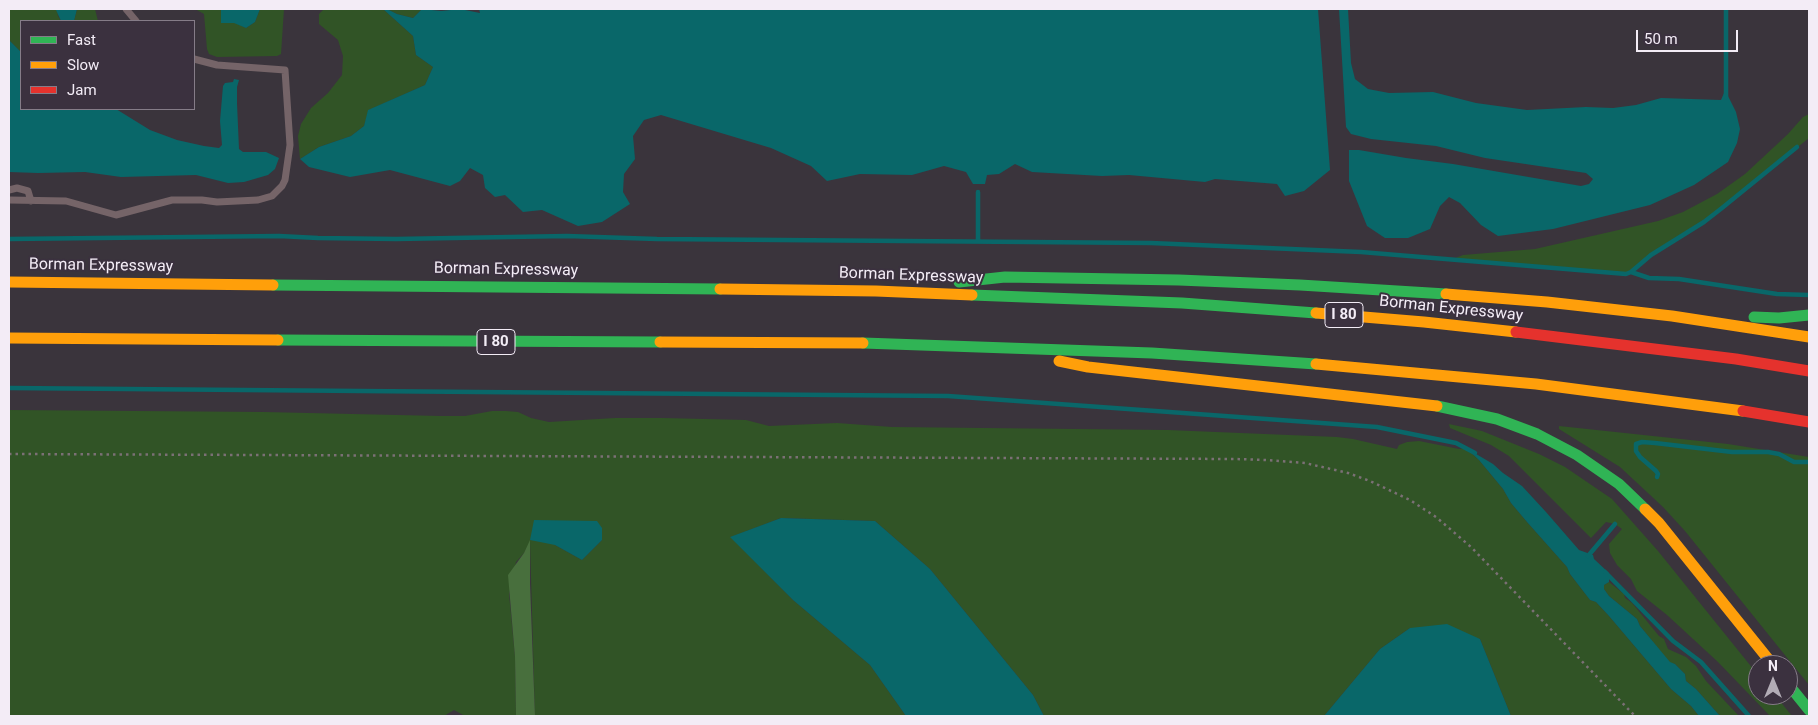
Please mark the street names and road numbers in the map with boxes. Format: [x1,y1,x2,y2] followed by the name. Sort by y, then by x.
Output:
[29,255,173,277] street label: Borman Expressway
[434,259,578,281] street label: Borman Expressway
[838,264,984,288] street label: Borman Expressway
[1378,292,1524,326] street label: Borman Expressway
[1325,302,1363,328] road number: I 80
[477,330,515,354] road number: I 80

